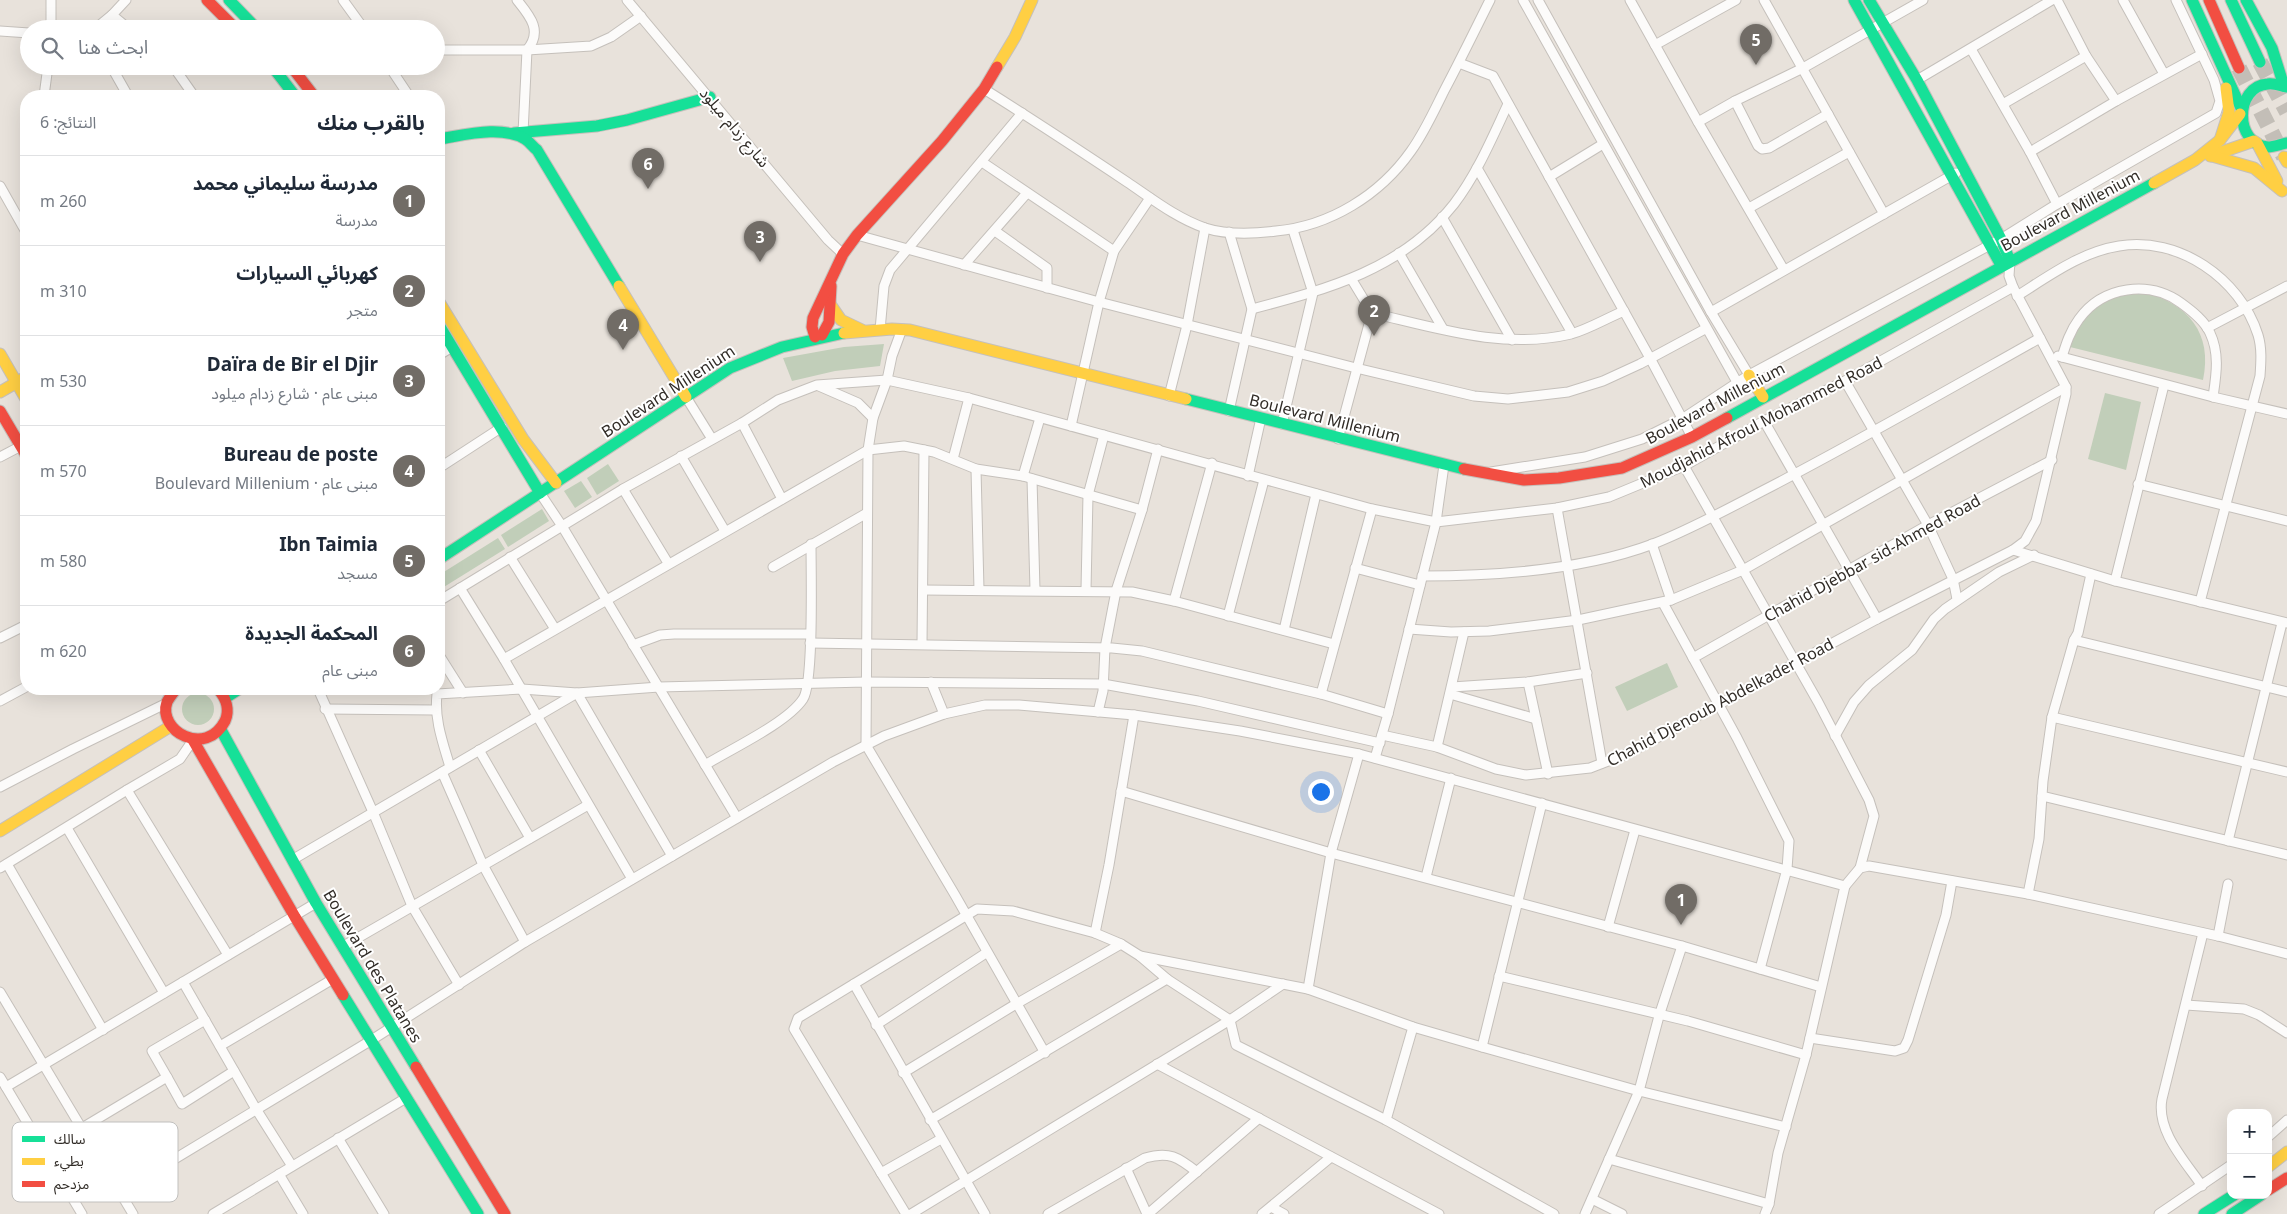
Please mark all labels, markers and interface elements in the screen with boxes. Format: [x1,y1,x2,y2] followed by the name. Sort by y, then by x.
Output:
[20,20,445,75] search box
[1740,24,1772,65] pin: 5
[38,34,66,62] icon: search
[78,34,148,60] text: ابحث هنا
[693,82,775,173] street label: شارع زدام ميلود
[317,108,425,136] text: بالقرب منك
[40,111,96,133] text: النتائج: 6
[632,148,664,189] pin: 6
[1996,164,2144,256] street label: Boulevard Millenium
[193,170,378,196] text: مدرسة سليماني محمد
[40,190,87,212] text: 260 m
[404,190,414,212] text: 1
[335,209,378,231] text: مدرسة
[744,221,776,262] pin: 3
[236,260,378,286] text: كهربائي السيارات
[40,280,87,302] text: 310 m
[404,280,414,302] text: 2
[1358,295,1390,336] pin: 2
[347,299,378,321] text: متجر
[607,309,639,350] pin: 4
[597,340,739,442] street label: Boulevard Millenium
[207,351,378,377] text: Daïra de Bir el Djir
[1636,351,1886,493] street label: Moudjahid Afroul Mohammed Road
[1641,357,1789,449] street label: Boulevard Millenium
[40,370,87,392] text: 530 m
[404,370,414,392] text: 3
[211,382,378,404] text: مبنى عام · شارع زدام ميلود
[1247,389,1403,447] street label: Boulevard Millenium
[224,441,378,467] text: Bureau de poste
[40,460,87,482] text: 570 m
[404,460,414,482] text: 4
[155,472,378,494] text: مبنى عام · Boulevard Millenium
[1760,489,1984,627] street label: Chahid Djebbar sid-Ahmed Road
[279,531,378,557] text: Ibn Taimia
[40,550,87,572] text: 580 m
[404,550,414,572] text: 5
[337,562,378,584] text: مسجد
[245,620,378,646] text: المحكمة الجديدة
[1603,633,1837,771] street label: Chahid Djenoub Abdelkader Road
[40,640,87,662] text: 620 m
[404,640,414,662] text: 6
[322,659,378,681] text: مبنى عام
[1308,779,1334,805] your location
[1665,884,1697,925] pin: 1
[319,885,427,1047] street label: Boulevard des Platanes
[2227,1109,2272,1199] map controls
[2227,1109,2272,1154] button: +
[12,1122,178,1202] legend
[54,1129,86,1148] text: سالك
[54,1151,84,1172] text: بطيء
[2227,1154,2272,1199] button: −
[54,1174,89,1195] text: مزدحم

